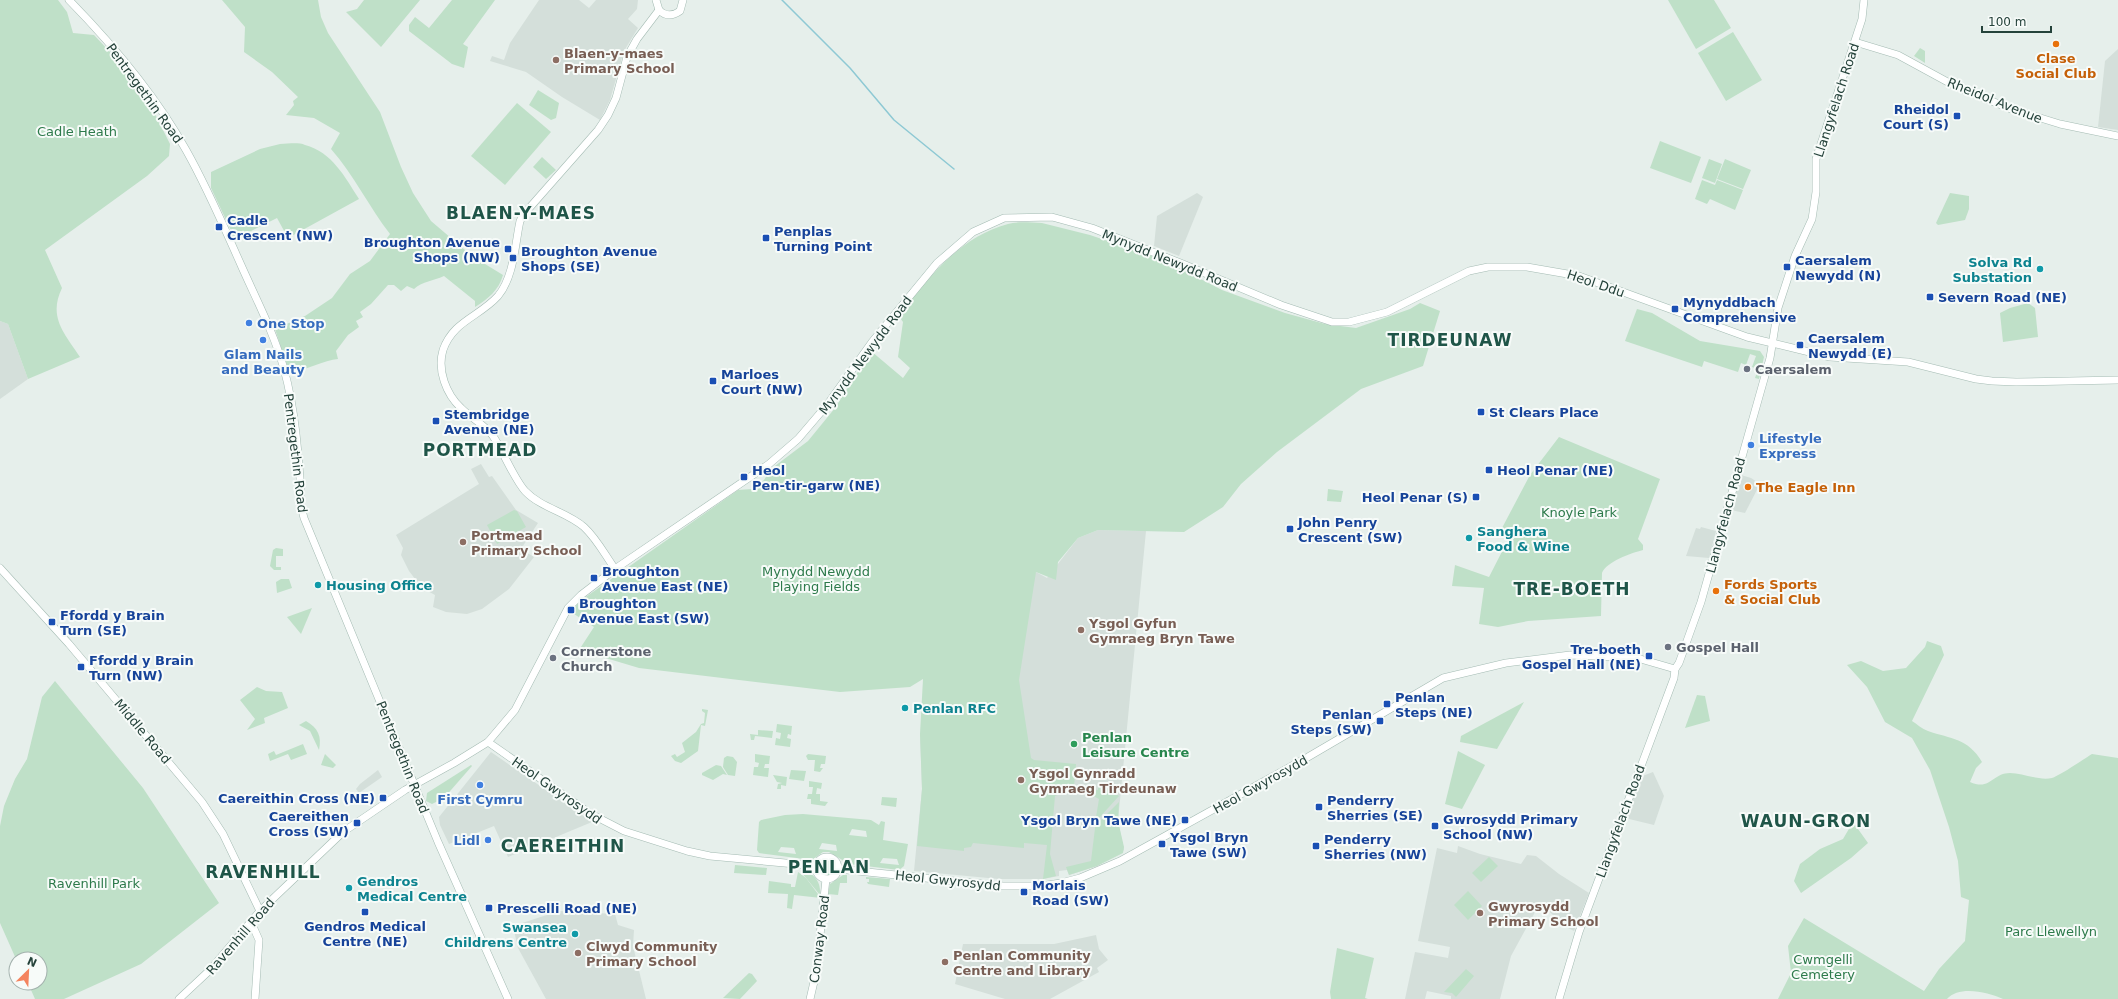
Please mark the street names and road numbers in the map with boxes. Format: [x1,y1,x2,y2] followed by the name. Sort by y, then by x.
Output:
[103,40,186,146] street label: Pentregethin Road
[1811,41,1862,159] street label: Llangyfelach Road
[1945,75,2045,126] street label: Rheidol Avenue
[1100,226,1240,295] street label: Mynydd Newydd Road
[1565,267,1627,300] street label: Heol Ddu
[816,293,915,418] street label: Mynydd Newydd Road
[281,393,310,514] street label: Pentregethin Road
[1703,456,1748,575] street label: Llangyfelach Road
[111,696,174,767] street label: Middle Road
[373,699,432,816] street label: Pentregethin Road
[1210,752,1310,817] street label: Heol Gwyrosydd
[509,754,604,827] street label: Heol Gwyrosydd
[1593,763,1648,880] street label: Llangyfelach Road
[895,868,1001,893] street label: Heol Gwyrosydd
[807,894,832,984] street label: Conway Road
[203,895,278,978] street label: Ravenhill Road

